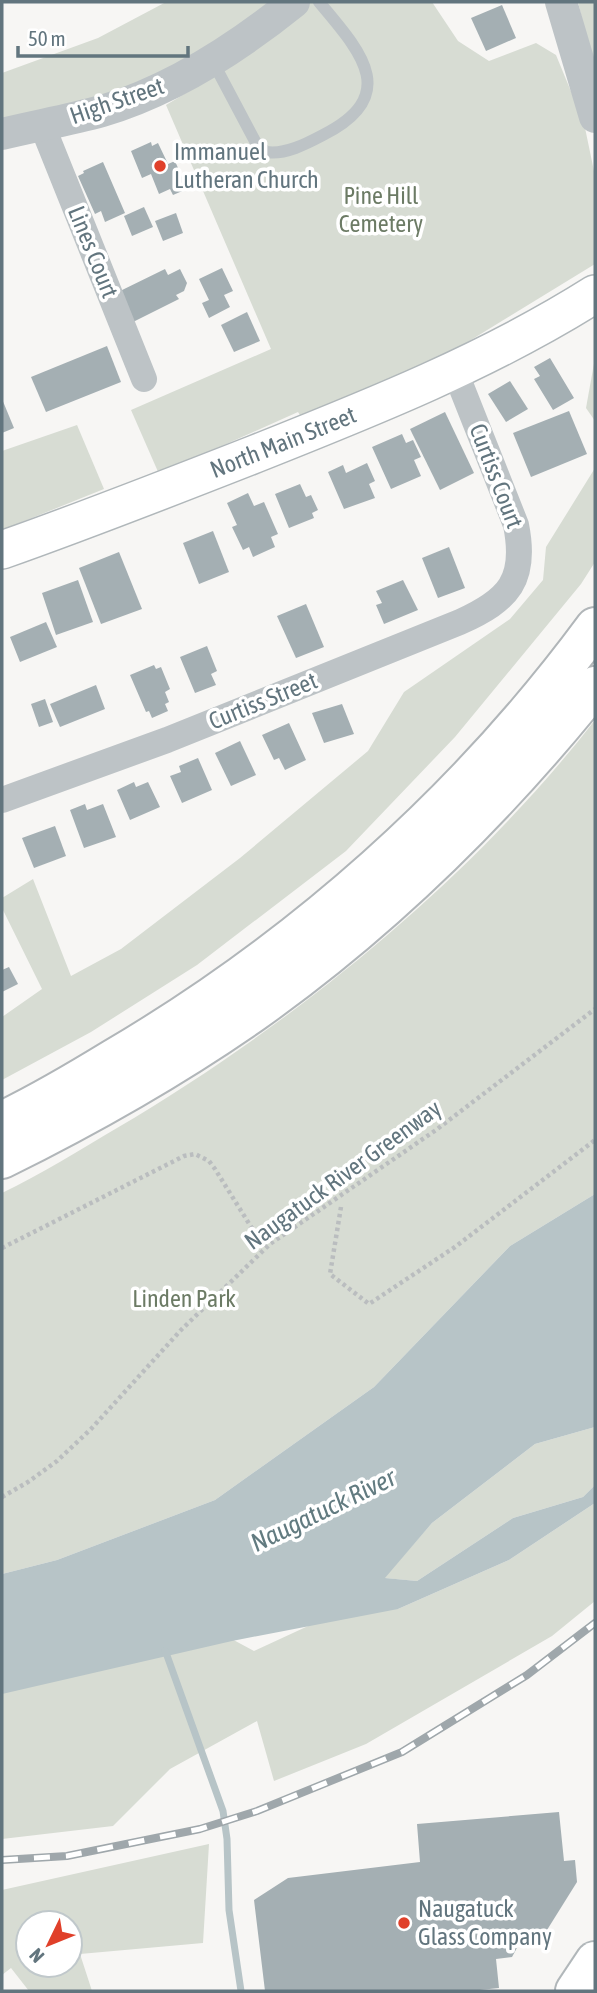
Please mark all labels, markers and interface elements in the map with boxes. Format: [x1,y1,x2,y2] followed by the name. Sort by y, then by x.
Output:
[18,14,187,58] scale bar
[28,26,66,50] text: 50 m
[66,72,167,129] street label: High Street
[174,138,319,193] place label: Immanuel Lutheran Church
[152,158,168,174] marker: Immanuel Lutheran Church
[339,182,423,237] park label: Pine Hill Cemetery
[63,202,124,302] street label: Lines Court
[206,401,360,483] street label: North Main Street
[464,420,529,532] street label: Curtiss Court
[205,667,321,735] street label: Curtiss Street
[239,1094,446,1255] street label: Naugatuck River Greenway
[132,1285,236,1312] park label: Linden Park
[246,1461,401,1558] water label: Naugatuck River
[418,1895,552,1950] place label: Naugatuck Glass Company
[14,1909,84,1979] north arrow
[396,1915,412,1931] marker: Naugatuck Glass Company
[25,1944,48,1967] text: N

